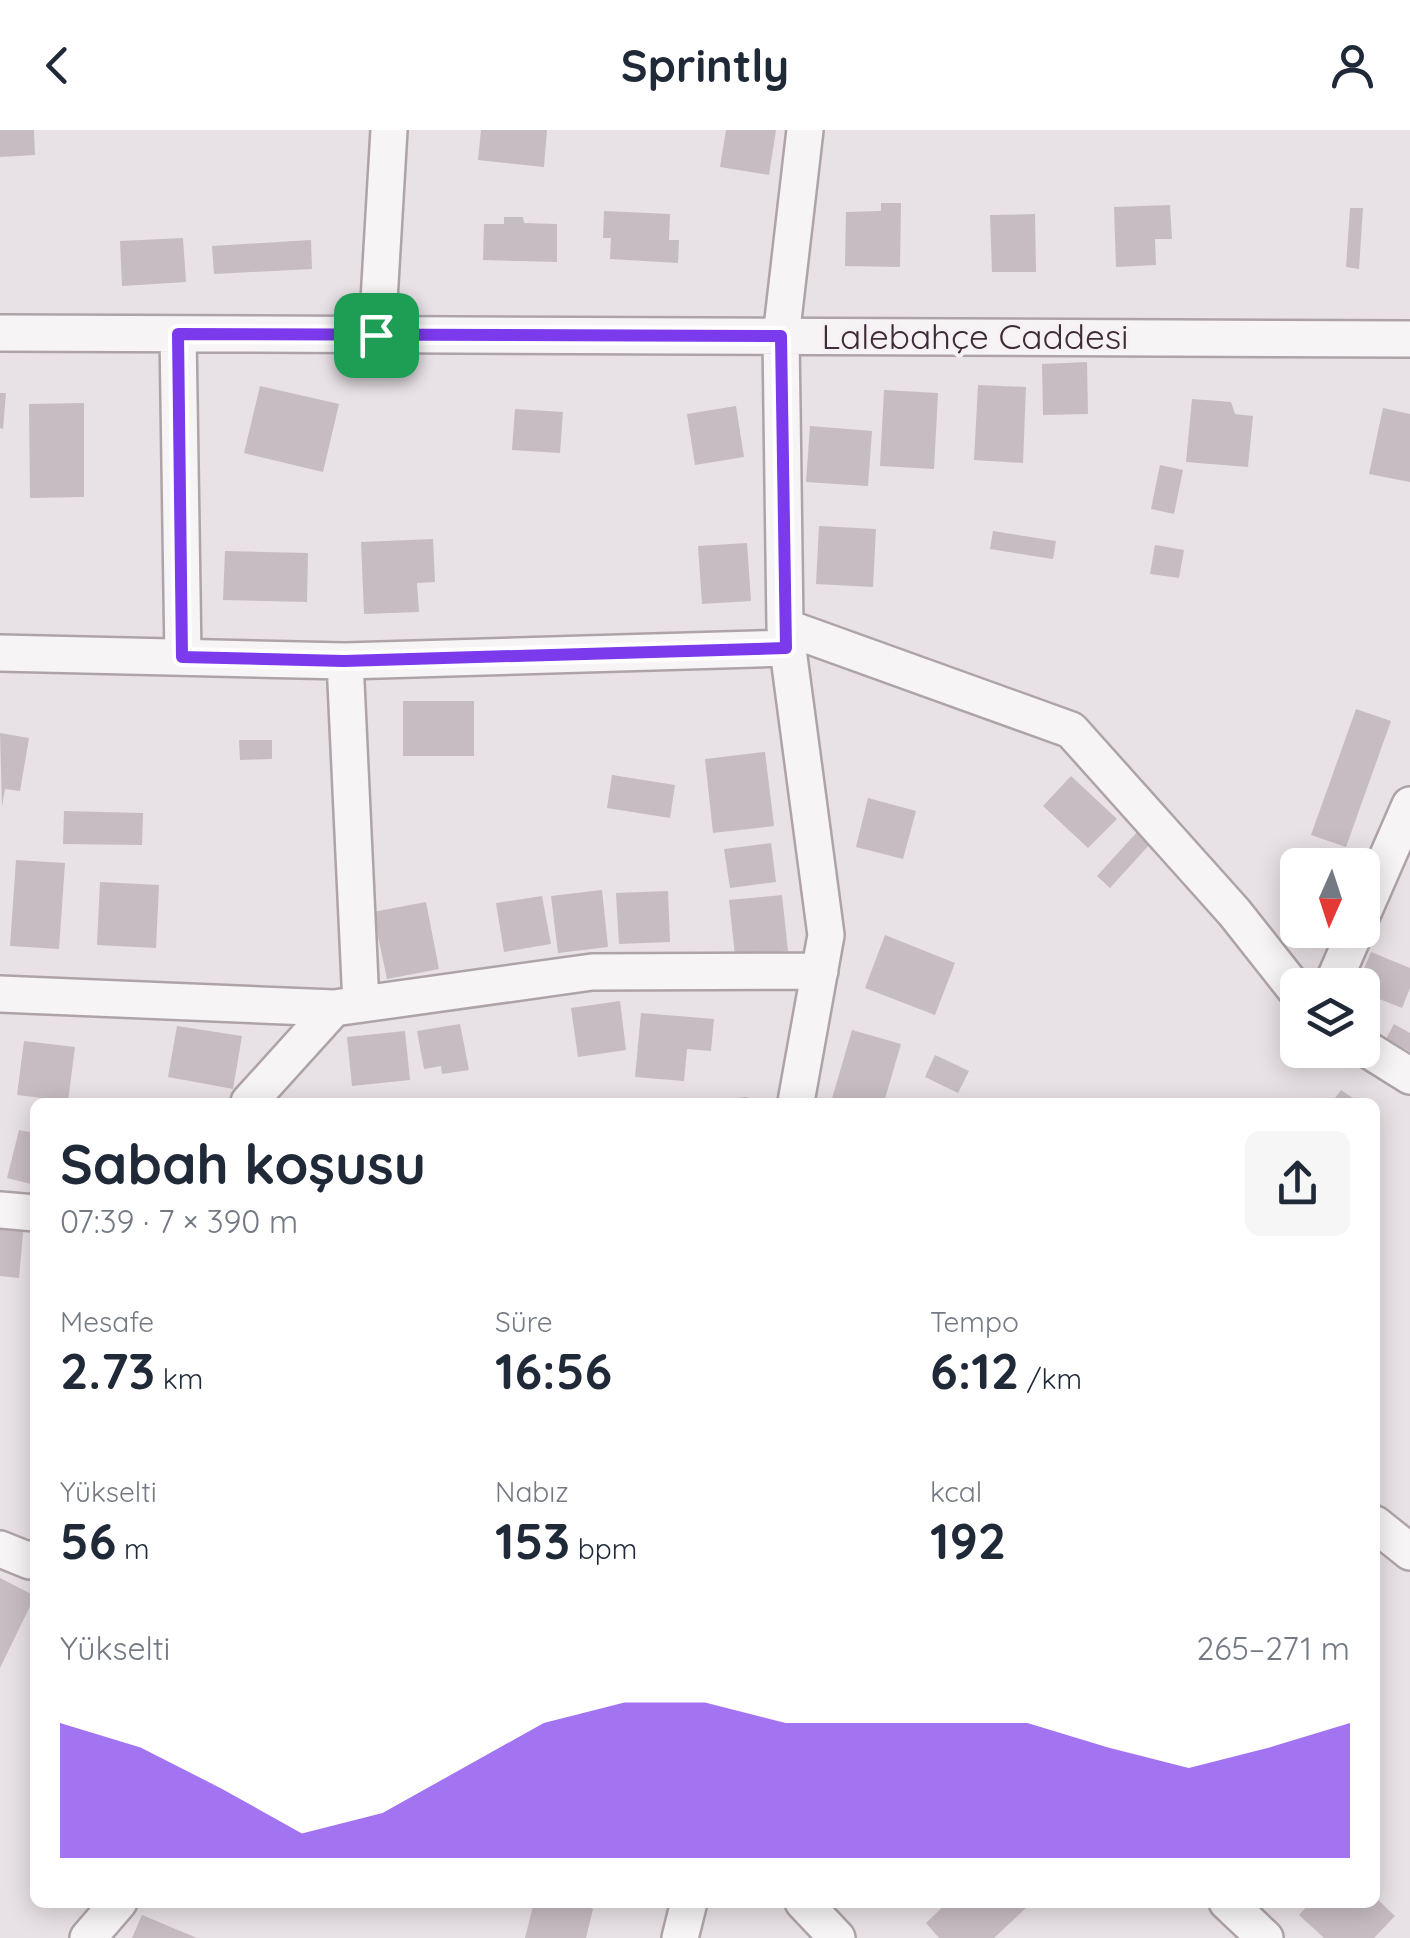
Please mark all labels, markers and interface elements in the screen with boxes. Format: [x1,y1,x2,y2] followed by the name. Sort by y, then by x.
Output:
[621,37,789,93] text: Sprintly
[30,38,85,93] icon: back
[1325,38,1380,93] icon: person
[334,293,419,378] pin
[349,308,404,363] icon: arrive
[821,314,1129,358] street label: Lalebahçe Caddesi
[1280,848,1380,948] north arrow
[1280,848,1380,1068] map controls
[1280,968,1380,1068] button: layers
[60,1129,426,1198] text: Sabah koşusu
[1245,1131,1350,1236] button: share
[60,1201,298,1241] text: 07:39 · 7 × 390 m
[60,1304,154,1339] text: Mesafe
[495,1304,553,1339] text: Süre
[930,1304,1019,1339] text: Tempo
[60,1339,155,1402] text: 2.73
[495,1339,612,1402] text: 16:56
[930,1339,1019,1402] text: 6:12
[155,1361,203,1396] text: km
[1019,1361,1082,1396] text: /km
[60,1474,157,1509] text: Yükselti
[495,1474,569,1509] text: Nabız
[930,1474,982,1509] text: kcal
[60,1509,116,1572] text: 56
[495,1509,570,1572] text: 153
[930,1509,1006,1572] text: 192
[116,1531,150,1566] text: m
[570,1531,637,1566] text: bpm
[60,1628,170,1668] text: Yükselti
[1196,1628,1350,1668] text: 265–271 m

